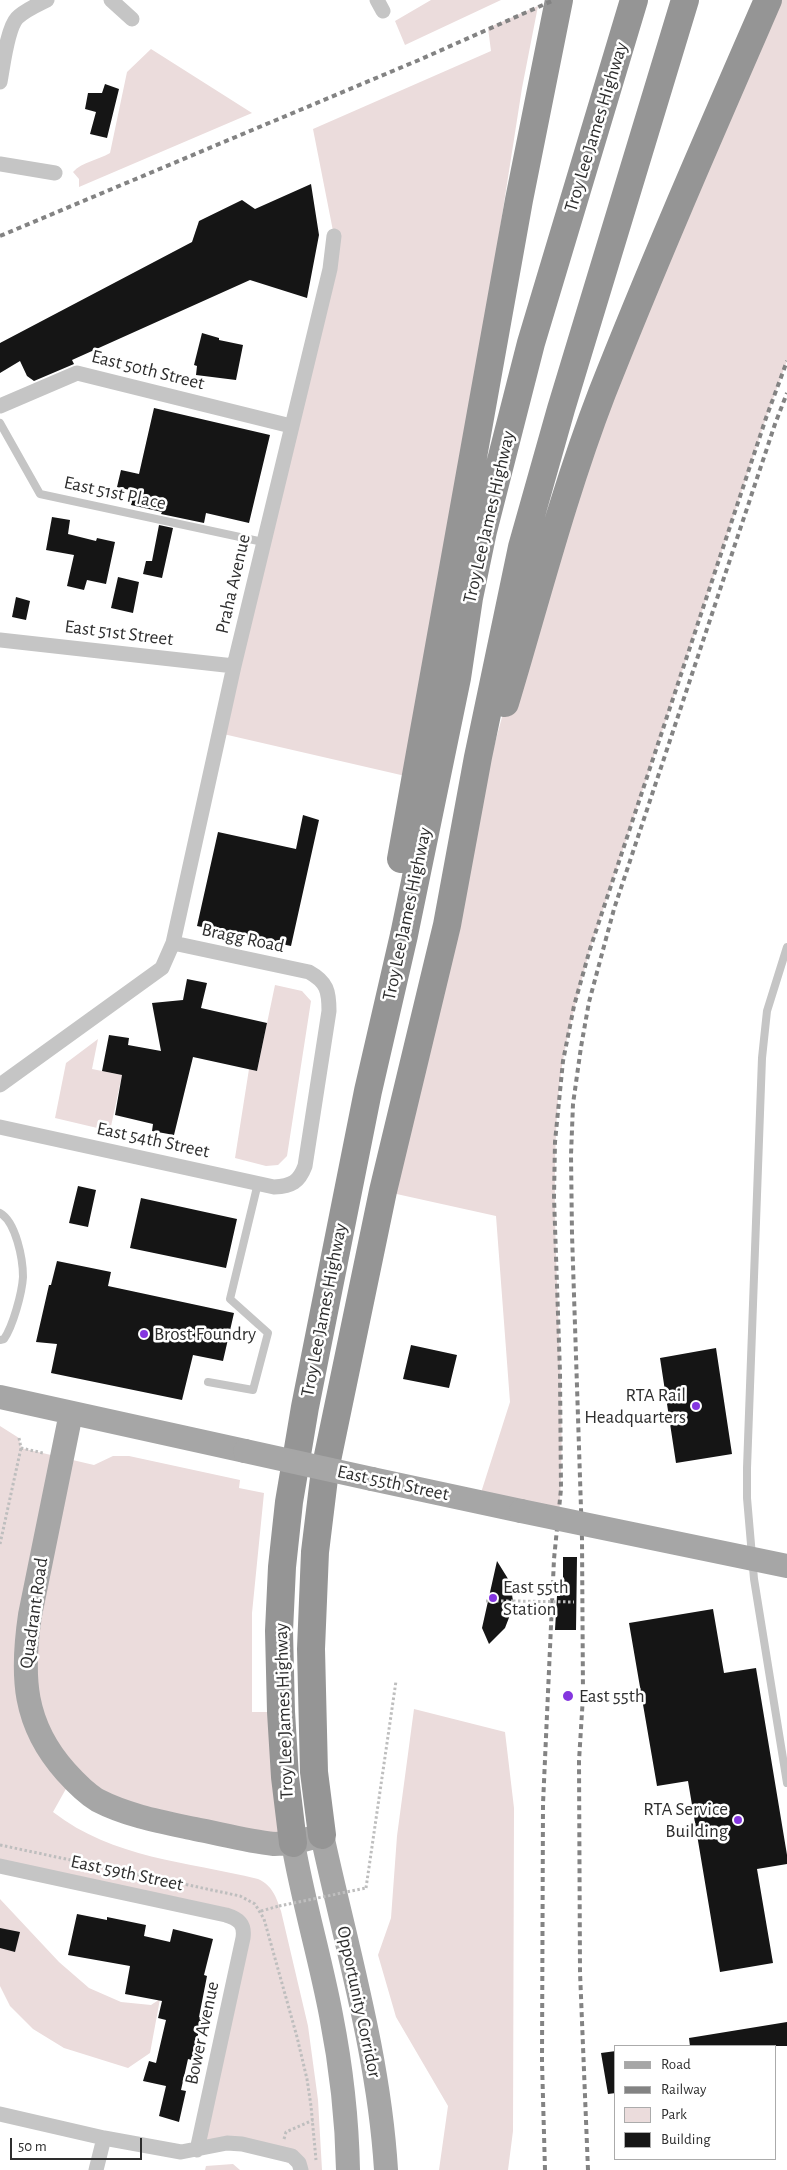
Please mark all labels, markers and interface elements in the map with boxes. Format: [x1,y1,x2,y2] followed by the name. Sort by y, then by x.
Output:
[559,39,633,215] street label: Troy Lee James Highway
[89,345,207,395] street label: East 50th Street
[458,428,520,606] street label: Troy Lee James Highway
[62,471,168,515] street label: East 51st Place
[210,532,256,636] street label: Praha Avenue
[63,615,175,651] street label: East 51st Street
[377,825,437,1003] street label: Troy Lee James Highway
[199,918,287,958] street label: Bragg Road
[95,1117,211,1163] street label: East 54th Street
[296,1221,352,1399] street label: Troy Lee James Highway
[154,1323,256,1345] place label: Brost Foundry
[138,1328,150,1340] marker: Brost Foundry
[584,1384,686,1428] place label: RTA Rail Headquarters
[690,1400,702,1412] marker: RTA Rail Headquarters
[335,1460,451,1506] street label: East 55th Street
[15,1556,53,1670] street label: Quadrant Road
[503,1576,569,1620] place label: East 55th Station
[487,1592,499,1604] marker: East 55th Station
[270,1622,298,1800] street label: Troy Lee James Highway
[579,1685,645,1707] place label: East 55th
[561,1689,575,1703] marker: East 55th
[643,1798,728,1842] place label: RTA Service Building
[732,1814,744,1826] marker: RTA Service Building
[69,1850,185,1896] street label: East 59th Street
[332,1924,386,2080] street label: Opportunity Corridor
[180,1979,224,2087] street label: Bower Avenue
[614,2045,777,2160] legend
[661,2057,691,2072] text: Road
[661,2082,706,2097] text: Railway
[661,2107,687,2122] text: Park
[12,2128,145,2160] scale bar
[661,2132,711,2147] text: Building
[18,2139,47,2154] text: 50 m

